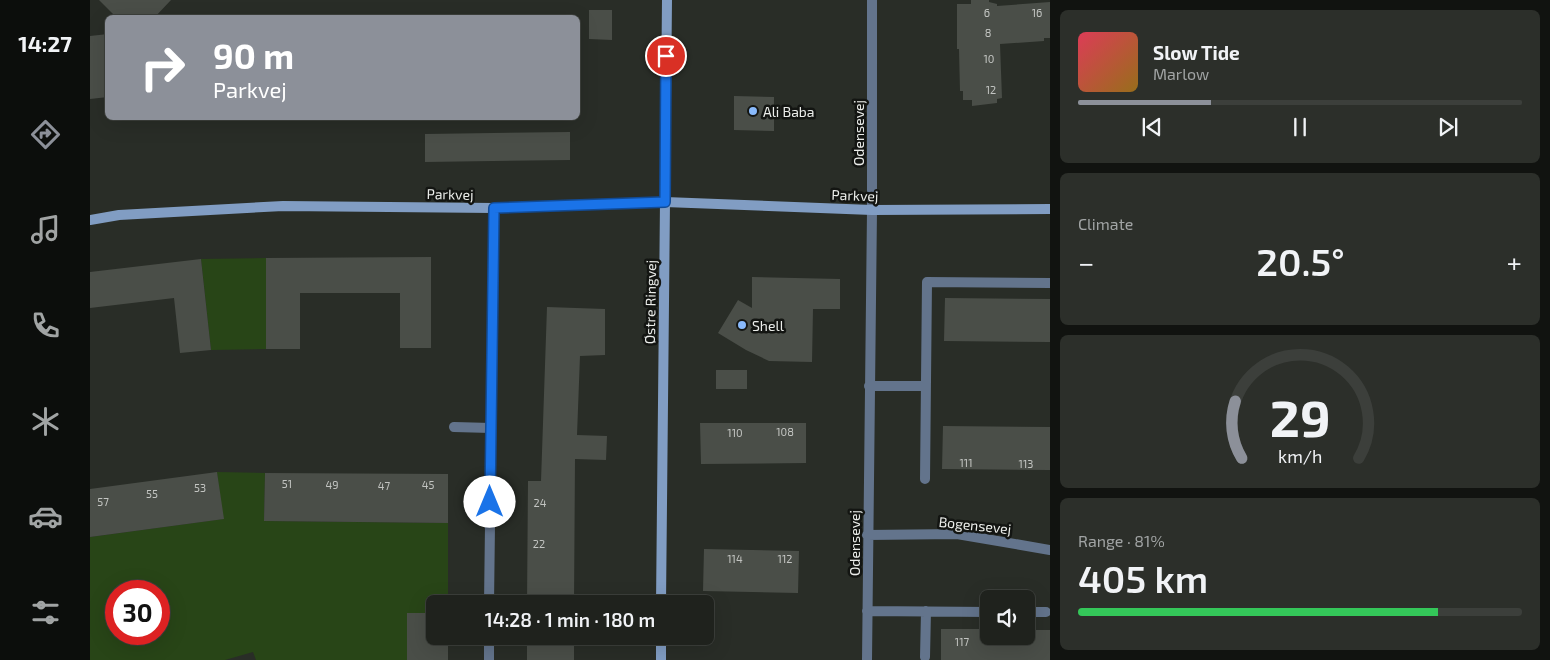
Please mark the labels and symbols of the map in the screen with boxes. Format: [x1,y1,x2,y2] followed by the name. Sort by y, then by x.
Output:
[984,6,990,19] house number: 6
[1032,6,1042,19] house number: 16
[985,26,991,39] house number: 8
[645,35,687,77] pin
[983,52,995,65] house number: 10
[986,83,996,96] house number: 12
[850,100,867,166] street label: Odensevej
[763,103,815,120] place label: Ali Baba
[747,105,759,117] marker: Ali Baba
[426,185,474,203] street label: Parkvej
[831,186,879,204] street label: Parkvej
[641,260,659,344] street label: Østre Ringvej
[752,317,785,334] place label: Shell
[736,319,748,331] marker: Shell
[776,425,794,438] house number: 108
[727,426,743,439] house number: 110
[959,456,973,469] house number: 111
[1019,457,1033,470] house number: 113
[463,475,515,527] position arrow
[282,477,292,490] house number: 51
[325,478,339,491] house number: 49
[422,478,434,491] house number: 45
[378,479,391,492] house number: 47
[194,481,206,494] house number: 53
[146,487,158,500] house number: 55
[97,495,109,508] house number: 57
[534,496,547,509] house number: 24
[846,510,863,576] street label: Odensevej
[938,513,1012,537] street label: Bogensevej
[533,537,545,550] house number: 22
[727,552,743,565] house number: 114
[778,552,792,565] house number: 112
[105,580,170,645] speed limit sign: 30
[955,635,970,648] house number: 117

